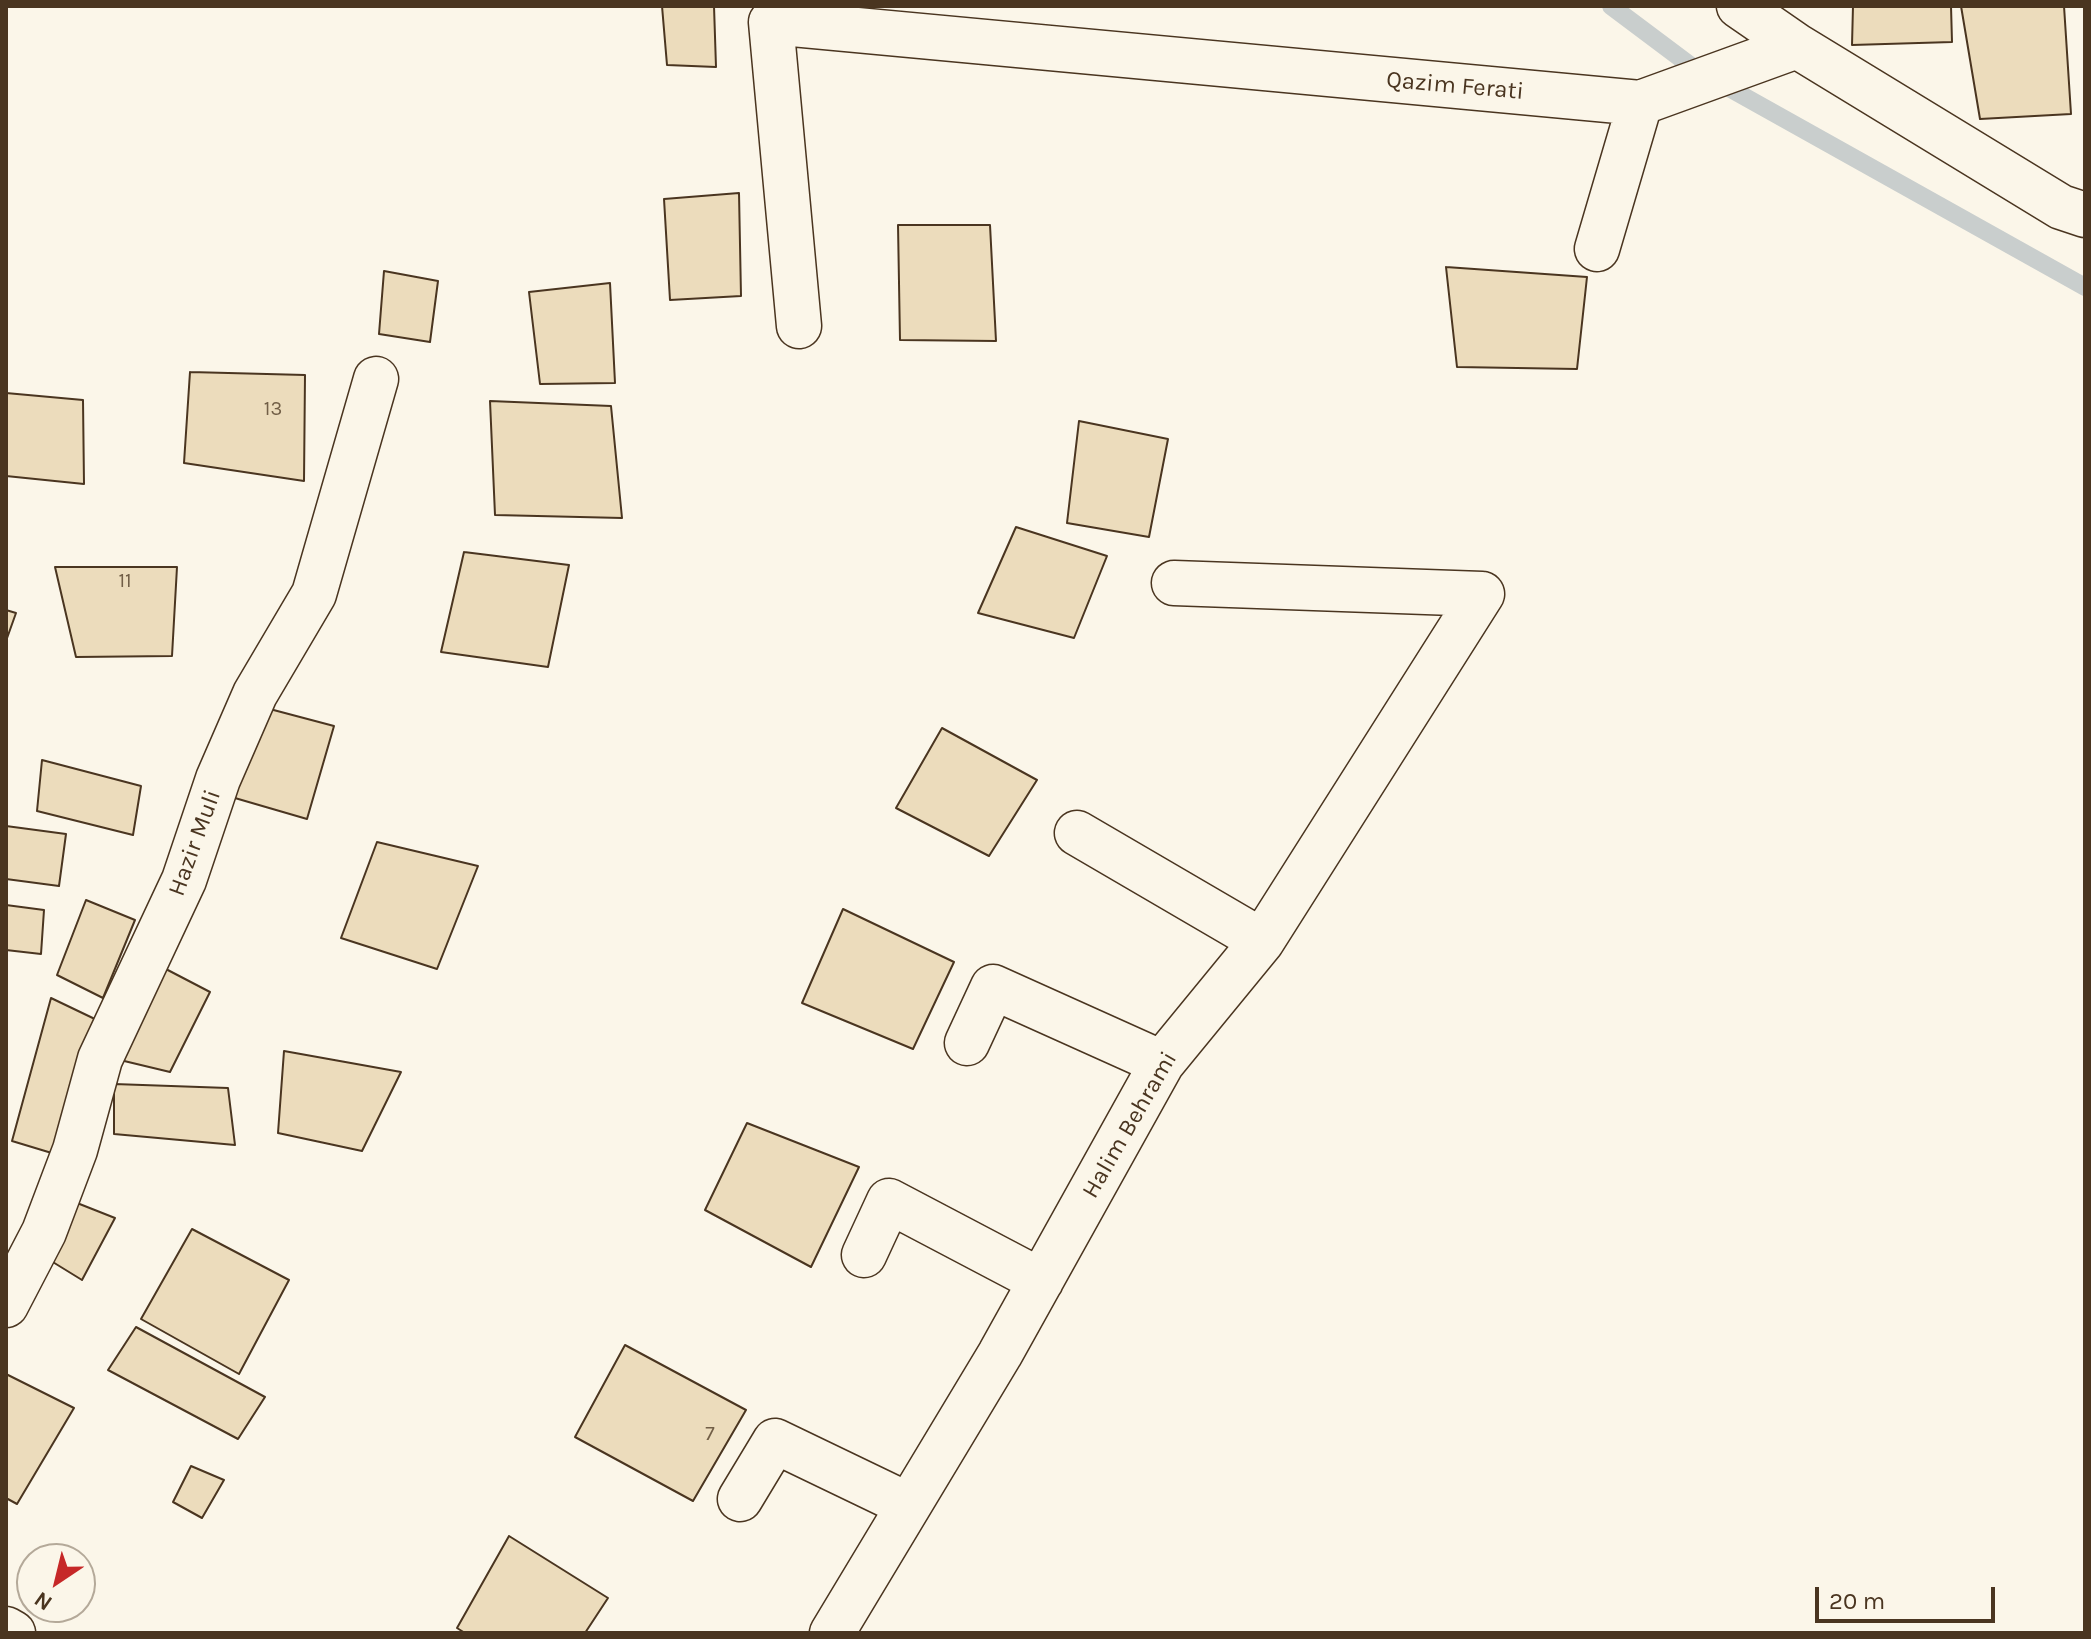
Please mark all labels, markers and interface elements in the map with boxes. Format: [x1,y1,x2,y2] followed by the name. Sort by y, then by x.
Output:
[1385,66,1525,106] street label: Qazim Ferati
[264,397,282,421] house number: 13
[118,569,132,593] house number: 11
[163,786,227,900] street label: Hazir Muli
[1076,1047,1184,1203] street label: Halim Behrami
[705,1422,715,1446] house number: 7
[16,1543,96,1623] north arrow
[1819,1571,1999,1621] scale bar
[29,1586,57,1616] text: N
[1829,1587,1885,1615] text: 20 m

